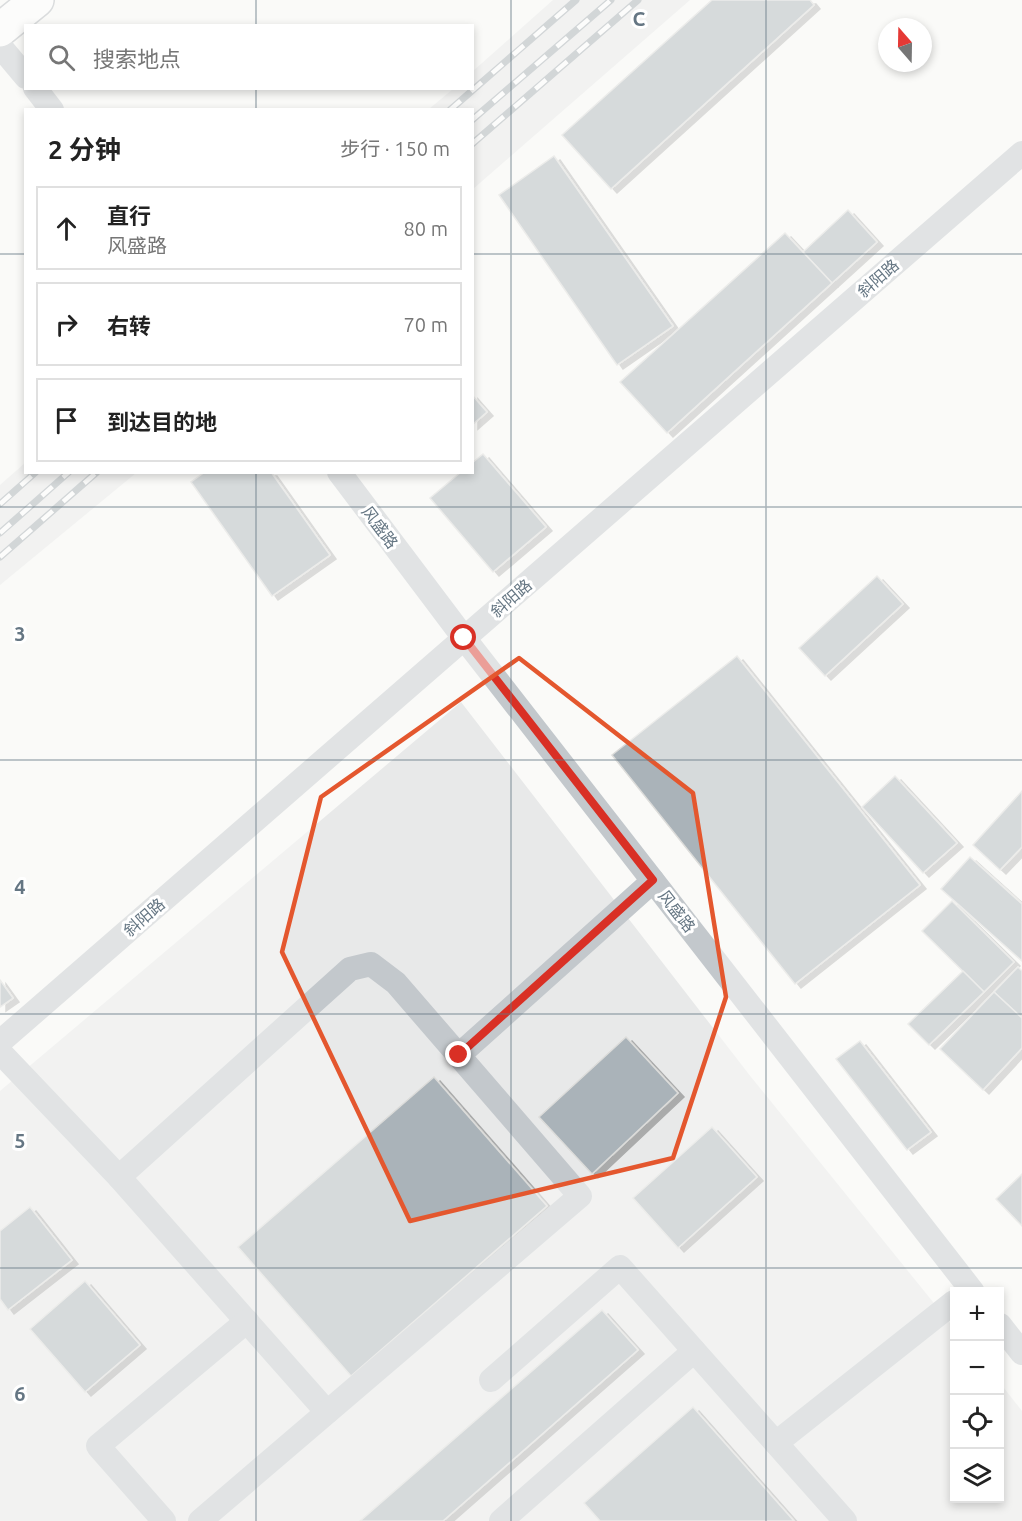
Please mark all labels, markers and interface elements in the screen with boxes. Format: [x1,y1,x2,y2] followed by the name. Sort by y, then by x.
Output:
[633,7,646,30] text: C
[878,18,932,72] north arrow
[24,24,474,90] search box
[45,41,78,74] icon: search
[93,46,181,71] text: 搜索地点
[48,135,121,164] text: 2 分钟
[340,137,450,160] text: 步行 · 150 m
[107,203,151,228] text: 直行
[50,212,83,245] icon: ahead
[404,217,448,240] text: 80 m
[107,234,167,257] text: 风盛路
[854,255,902,301] street label: 斜阳路
[50,308,83,341] icon: right
[107,313,151,338] text: 右转
[404,313,448,336] text: 70 m
[50,404,83,437] icon: arrive
[107,409,217,434] text: 到达目的地
[358,502,402,552] street label: 风盛路
[487,575,535,621] street label: 斜阳路
[14,622,26,645] text: 3
[450,624,476,650] route start
[14,875,26,898] text: 4
[655,887,699,935] street label: 风盛路
[120,894,168,940] street label: 斜阳路
[445,1041,471,1067] route end
[14,1129,26,1152] text: 5
[950,1287,1004,1503] map controls
[950,1287,1004,1341] button: +
[950,1341,1004,1395] button: −
[14,1382,26,1405] text: 6
[950,1395,1004,1449] button: locate
[950,1449,1004,1503] button: layers

